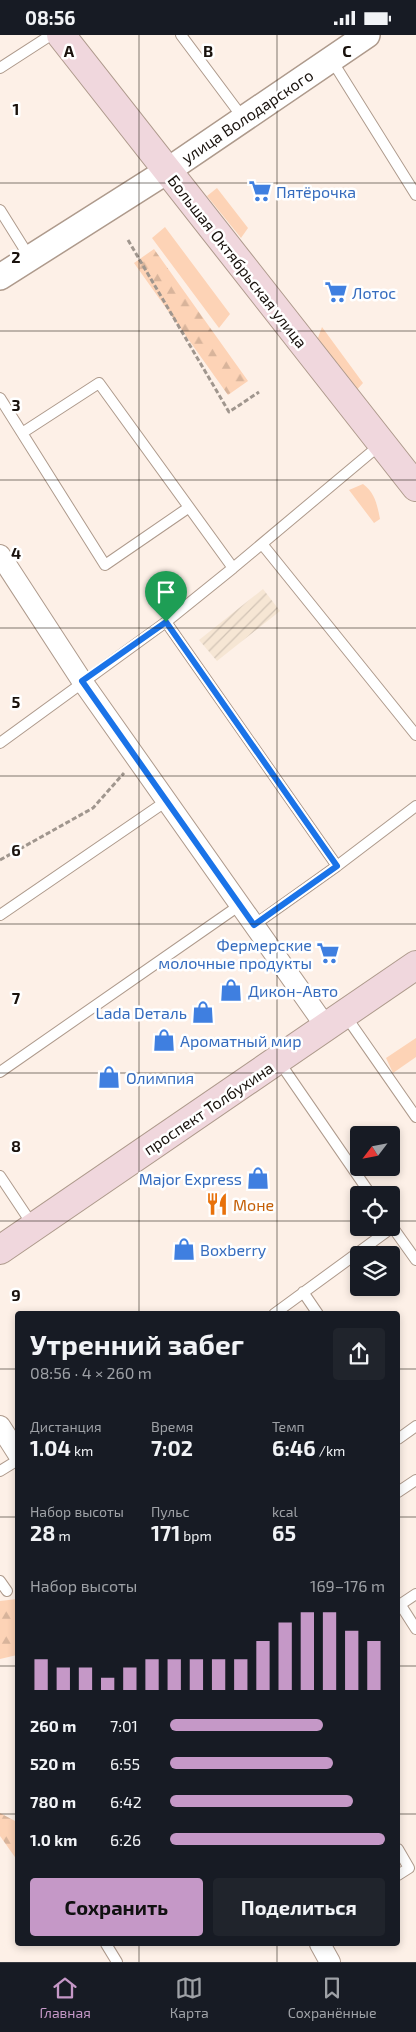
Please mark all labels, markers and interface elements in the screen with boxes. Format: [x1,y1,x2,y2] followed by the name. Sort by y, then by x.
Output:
[25,6,75,29] text: 08:56
[64,41,75,60] text: A
[203,41,213,60] text: B
[342,41,352,60] text: C
[178,65,317,168] street label: улица Володарского
[13,99,19,118] text: 1
[164,171,312,352] street label: Большая Октябрьская улица
[247,178,273,204] supermarket icon: Пятёрочка
[276,182,356,201] place label: Пятёрочка
[11,247,21,266] text: 2
[323,279,349,305] supermarket icon: Лотос
[352,283,396,302] place label: Лотос
[11,395,21,414] text: 3
[11,543,21,562] text: 4
[145,571,187,622] pin
[152,578,180,606] icon: arrive
[12,692,21,711] text: 5
[11,840,21,859] text: 6
[158,935,312,973] place label: Фермерские молочные продукты
[315,940,341,966] supermarket icon: Фермерские молочные продукты
[218,977,244,1003] shop icon: Дикон-Авто
[248,981,338,1000] place label: Дикон-Авто
[12,988,21,1007] text: 7
[190,999,216,1025] shop icon: Lada Dеталь
[96,1003,187,1022] place label: Lada Dеталь
[151,1027,177,1053] shop icon: Ароматный мир
[180,1031,302,1050] place label: Ароматный мир
[139,1057,277,1159] street label: проспект Толбухина
[96,1064,122,1090] shop icon: Олимпия
[126,1068,194,1087] place label: Олимпия
[350,1126,400,1176] north arrow
[350,1126,400,1296] map controls
[11,1136,21,1155] text: 8
[245,1165,271,1191] shop icon: Major Express
[139,1169,242,1189] place label: Major Express
[350,1186,400,1236] button: locate
[204,1191,230,1217] restaurant icon: Моне
[233,1195,274,1214] place label: Моне
[171,1236,197,1262] shop icon: Boxberry
[200,1240,267,1259] place label: Boxberry
[350,1246,400,1296] button: layers
[11,1285,21,1304] text: 9
[30,1327,244,1361] text: Утренний забег
[333,1328,385,1380] button: share
[30,1363,152,1382] text: 08:56 · 4 × 260 m
[30,1418,102,1435] text: Дистанция
[151,1418,193,1435] text: Время
[272,1418,305,1435] text: Темп
[30,1435,71,1460] text: 1.04
[151,1435,193,1460] text: 7:02
[272,1435,316,1460] text: 6:46
[71,1442,93,1459] text: km
[316,1442,345,1459] text: /km
[30,1503,124,1520] text: Набор высоты
[151,1503,189,1520] text: Пульс
[272,1503,298,1520] text: kcal
[30,1520,55,1545] text: 28
[151,1520,180,1545] text: 171
[272,1520,296,1545] text: 65
[55,1527,71,1544] text: m
[180,1527,212,1544] text: bpm
[30,1576,137,1595] text: Набор высоты
[310,1576,385,1595] text: 169–176 m
[30,1716,76,1735] text: 260 m
[110,1716,138,1735] text: 7:01
[30,1754,76,1773] text: 520 m
[110,1754,140,1773] text: 6:55
[30,1792,76,1811] text: 780 m
[110,1792,142,1811] text: 6:42
[30,1830,77,1849] text: 1.0 km
[110,1830,141,1849] text: 6:26
[30,1878,203,1936] button: Сохранить
[213,1878,385,1936] button: Поделиться
[40,1974,91,2021] tab: Главная
[170,1974,209,2021] tab: Карта
[288,1974,376,2021] tab: Сохранённые

